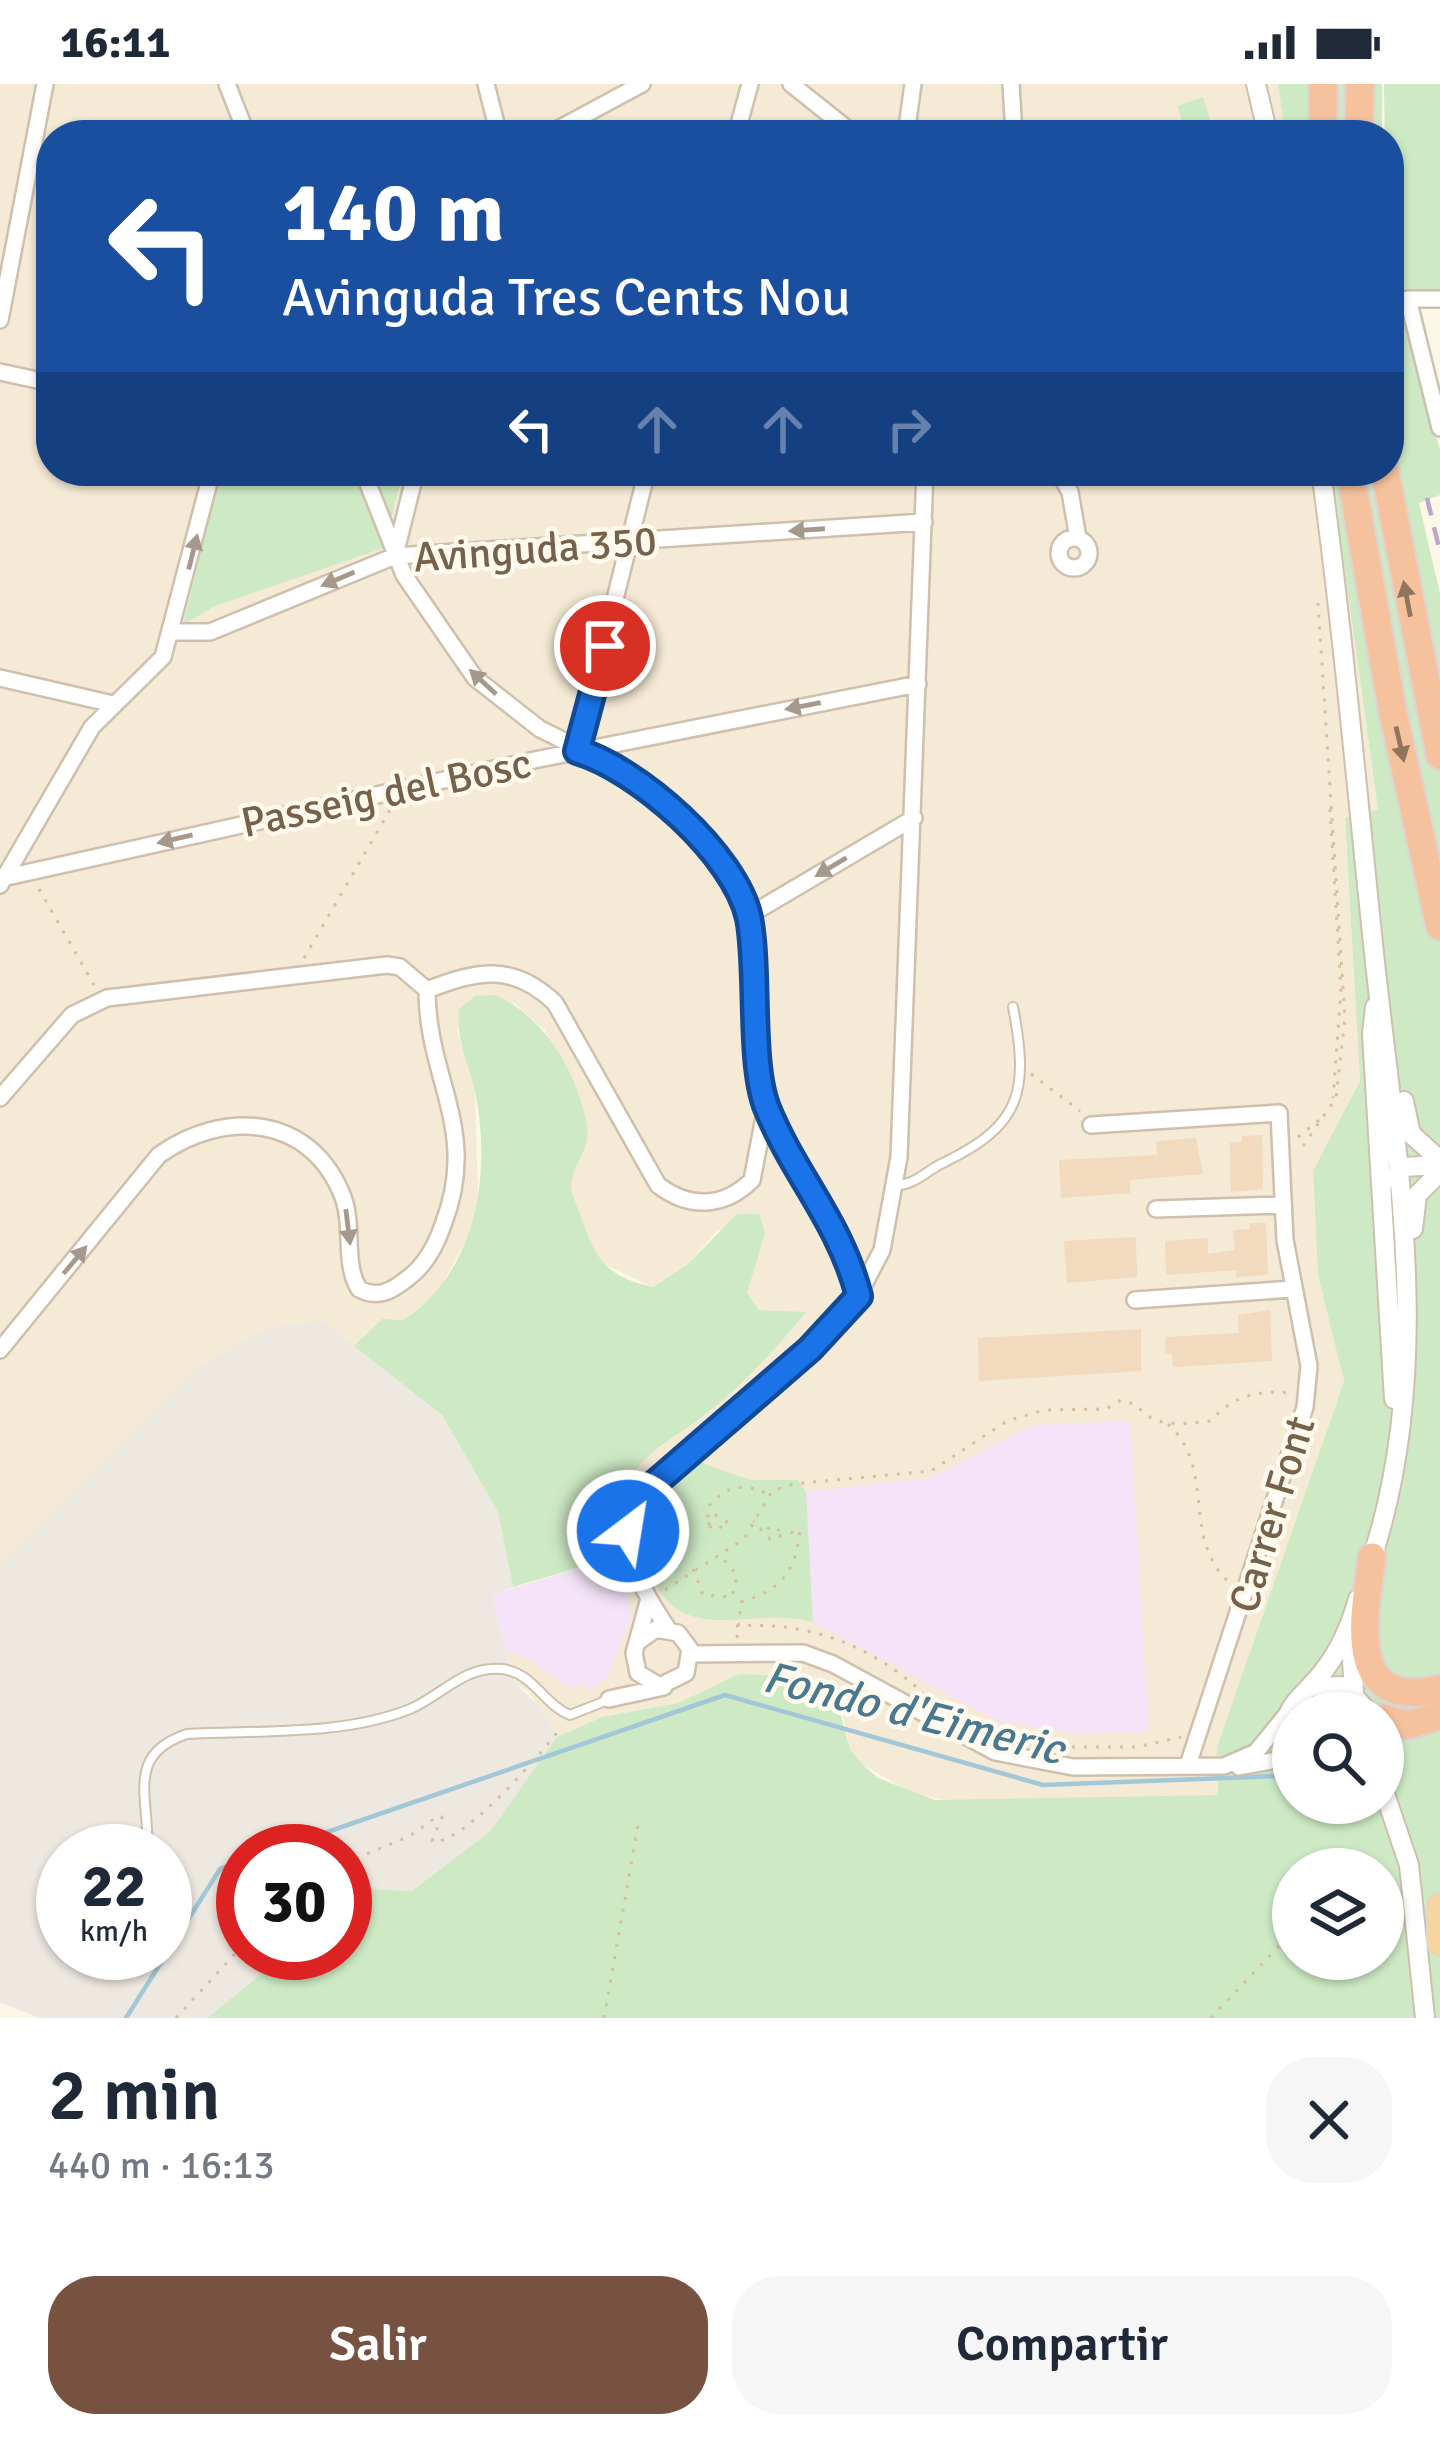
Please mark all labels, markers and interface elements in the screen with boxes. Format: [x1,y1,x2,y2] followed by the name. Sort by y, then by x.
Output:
[60,15,170,70] text: 16:11
[282,161,504,265] text: 140 m
[84,168,240,324] icon: left
[282,264,851,331] text: Avinguda Tres Cents Nou
[498,396,564,462] icon: left
[624,396,690,462] icon: ahead
[750,396,816,462] icon: ahead
[876,396,942,462] icon: right
[412,516,659,583] street label: Avinguda 350
[788,521,825,540] one-way arrow
[184,533,203,570] one-way arrow
[320,570,356,589] one-way arrow
[1397,580,1416,618] one-way arrow
[554,595,656,697] pin
[572,613,638,679] icon: arrive
[469,669,498,697] one-way arrow
[784,697,822,716] one-way arrow
[1392,726,1411,764] one-way arrow
[237,738,536,849] street label: Passeig del Bosc
[157,830,194,849] one-way arrow
[814,856,848,877] one-way arrow
[339,1209,358,1246] one-way arrow
[61,1245,87,1275] one-way arrow
[1218,1410,1326,1619] street label: Carrer Font
[565,1468,691,1594] position arrow
[758,1650,1072,1778] water label: Fondo d'Eimeric
[1272,1692,1404,1980] map controls
[1272,1692,1404,1824] button: search
[216,1824,372,1980] speed limit sign: 30
[1272,1848,1404,1980] button: layers
[82,1850,146,1924] text: 22
[80,1913,148,1950] text: km/h
[48,2051,220,2140] text: 2 min
[1266,2057,1392,2183] button: close
[48,2141,275,2189] text: 440 m · 16:13
[48,2276,708,2414] button: Salir
[732,2276,1392,2414] button: Compartir

